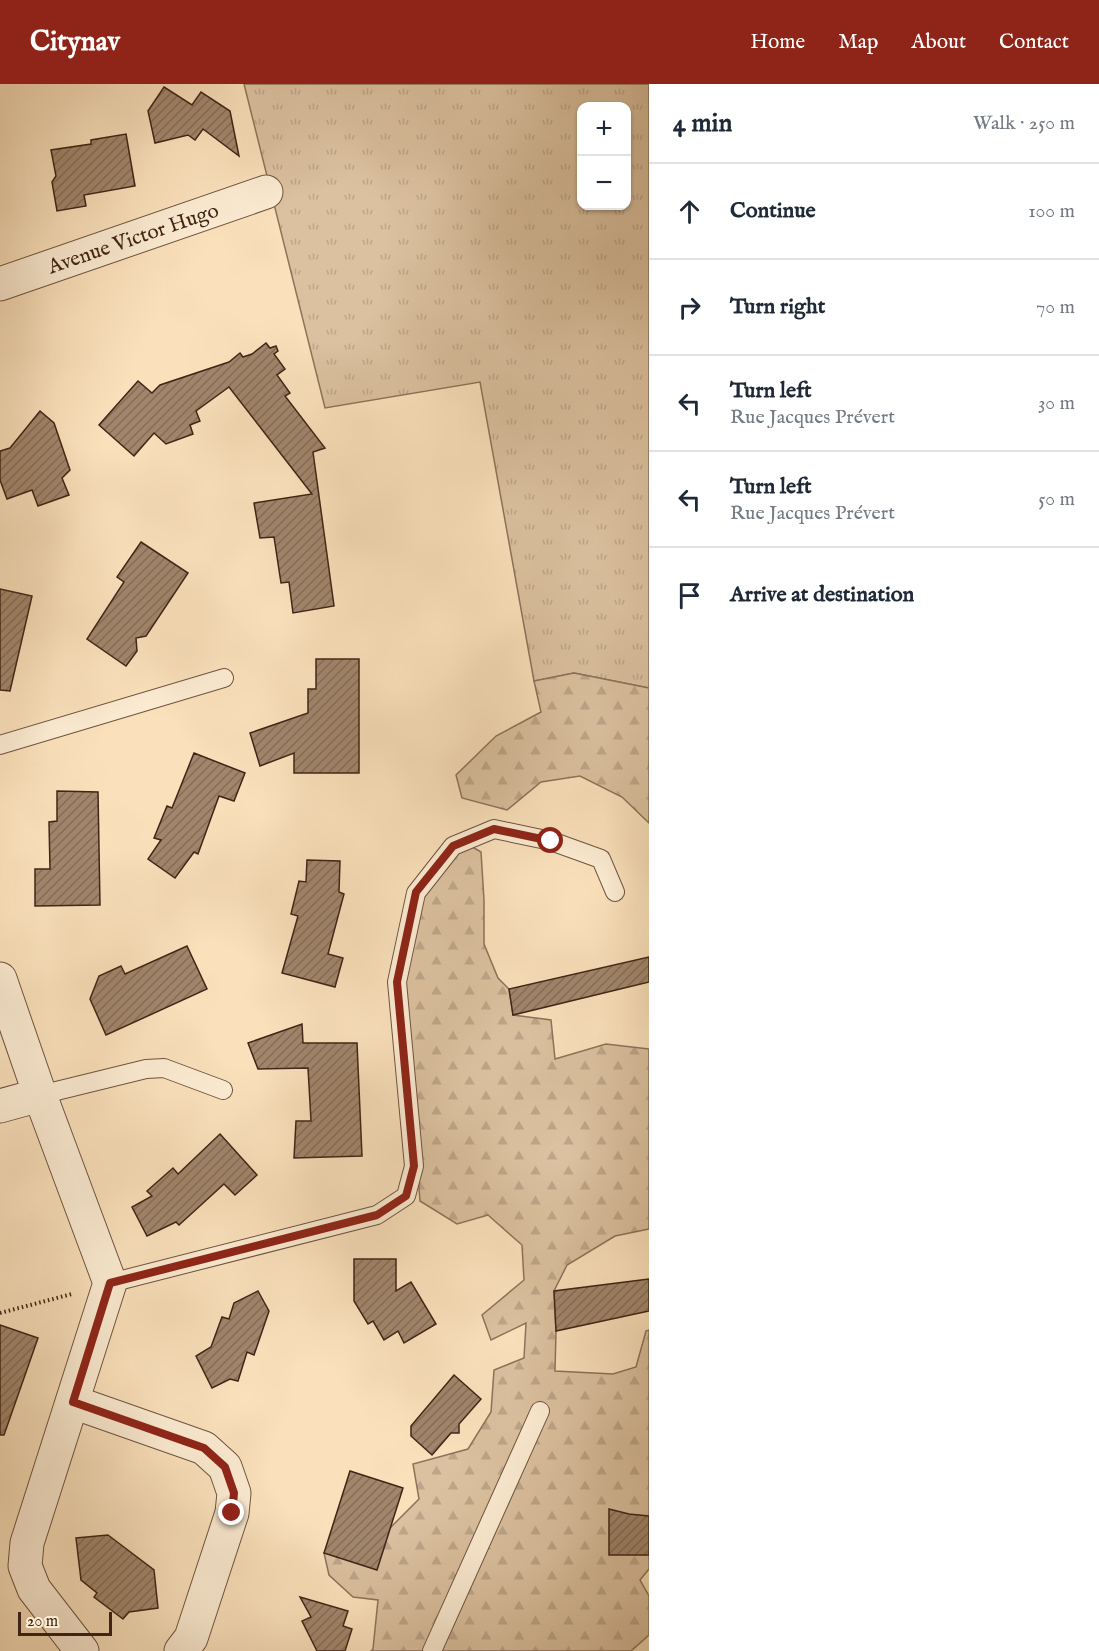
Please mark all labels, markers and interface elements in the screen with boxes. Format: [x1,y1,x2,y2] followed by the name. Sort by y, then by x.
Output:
[30,25,120,60] text: Citynav
[750,29,805,56] text: Home
[838,29,878,56] text: Map
[911,29,966,56] text: About
[999,29,1069,56] text: Contact
[577,102,631,210] map controls
[577,102,631,156] button: +
[673,107,732,140] text: 4 min
[973,111,1075,136] text: Walk · 250 m
[577,156,631,210] button: −
[673,195,706,228] icon: ahead
[730,197,816,225] text: Continue
[44,198,223,282] street label: Avenue Victor Hugo
[1028,199,1075,224] text: 100 m
[673,291,706,324] icon: right
[730,293,825,321] text: Turn right
[1036,295,1075,320] text: 70 m
[730,377,812,405] text: Turn left
[673,387,706,420] icon: left
[1038,391,1075,416] text: 30 m
[730,405,895,430] text: Rue Jacques Prévert
[730,473,812,501] text: Turn left
[673,483,706,516] icon: left
[1038,487,1075,512] text: 50 m
[730,501,895,526] text: Rue Jacques Prévert
[673,579,706,612] icon: arrive
[730,581,914,609] text: Arrive at destination
[537,827,563,853] route start
[218,1499,244,1525] route end
[18,1609,112,1636] scale bar
[27,1612,58,1632] text: 20 m

